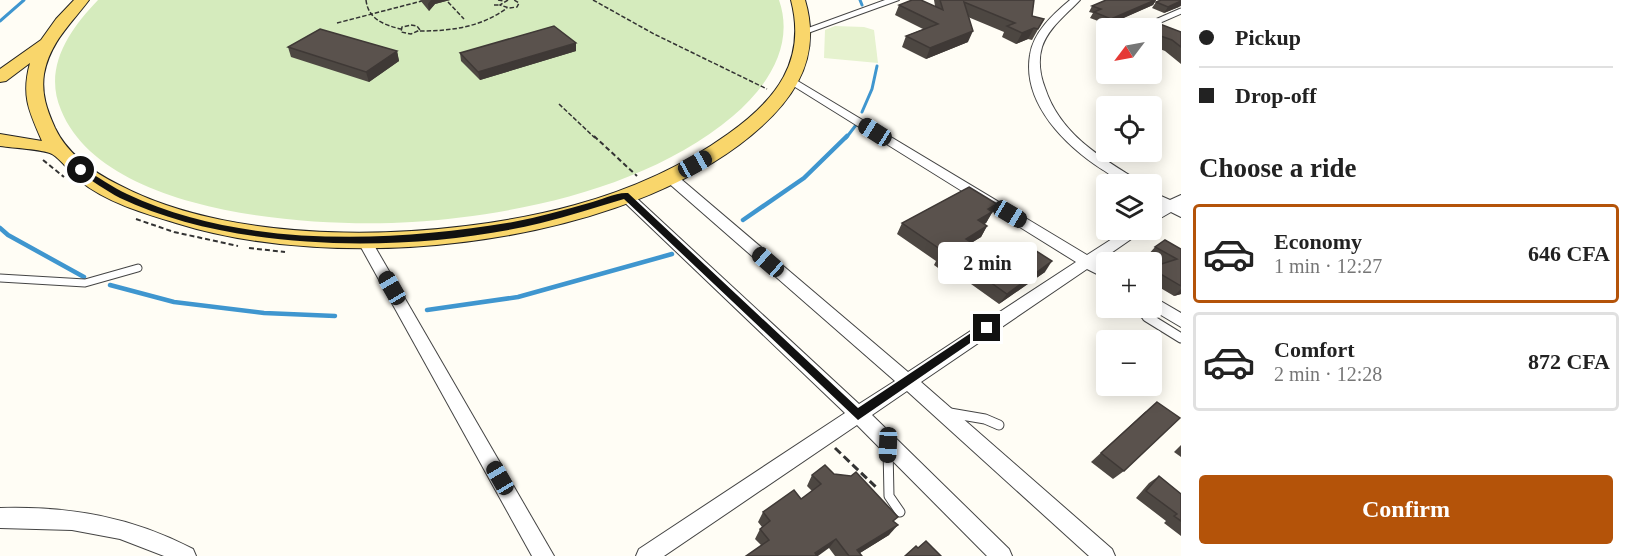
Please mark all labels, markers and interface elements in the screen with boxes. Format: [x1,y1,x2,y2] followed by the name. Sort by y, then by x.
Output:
[1096,18,1162,84] north arrow
[1096,18,1162,396] map controls
[1235,25,1301,50] text: Pickup
[1235,83,1316,108] text: Drop-off
[1096,96,1162,162] button: locate
[855,115,895,149] car
[675,147,715,181] car
[1199,153,1357,183] text: Choose a ride
[67,156,94,183] route start
[1096,174,1162,240] button: layers
[990,197,1030,231] car
[1202,227,1256,281] icon: car
[1274,229,1362,254] text: Economy
[938,241,1036,283] callout: 2 min
[1528,241,1610,266] text: 646 CFA
[749,243,787,281] car
[963,252,1012,274] text: 2 min
[1096,252,1162,318] button: +
[1274,255,1382,277] text: 1 min · 12:27
[375,268,409,308] car
[973,314,1000,341] route end
[1096,330,1162,396] button: −
[1202,335,1256,389] icon: car
[1274,337,1355,362] text: Comfort
[1528,349,1610,374] text: 872 CFA
[1274,363,1382,385] text: 2 min · 12:28
[878,427,898,463] car
[483,458,517,498] car
[1199,475,1613,544] button: Confirm

